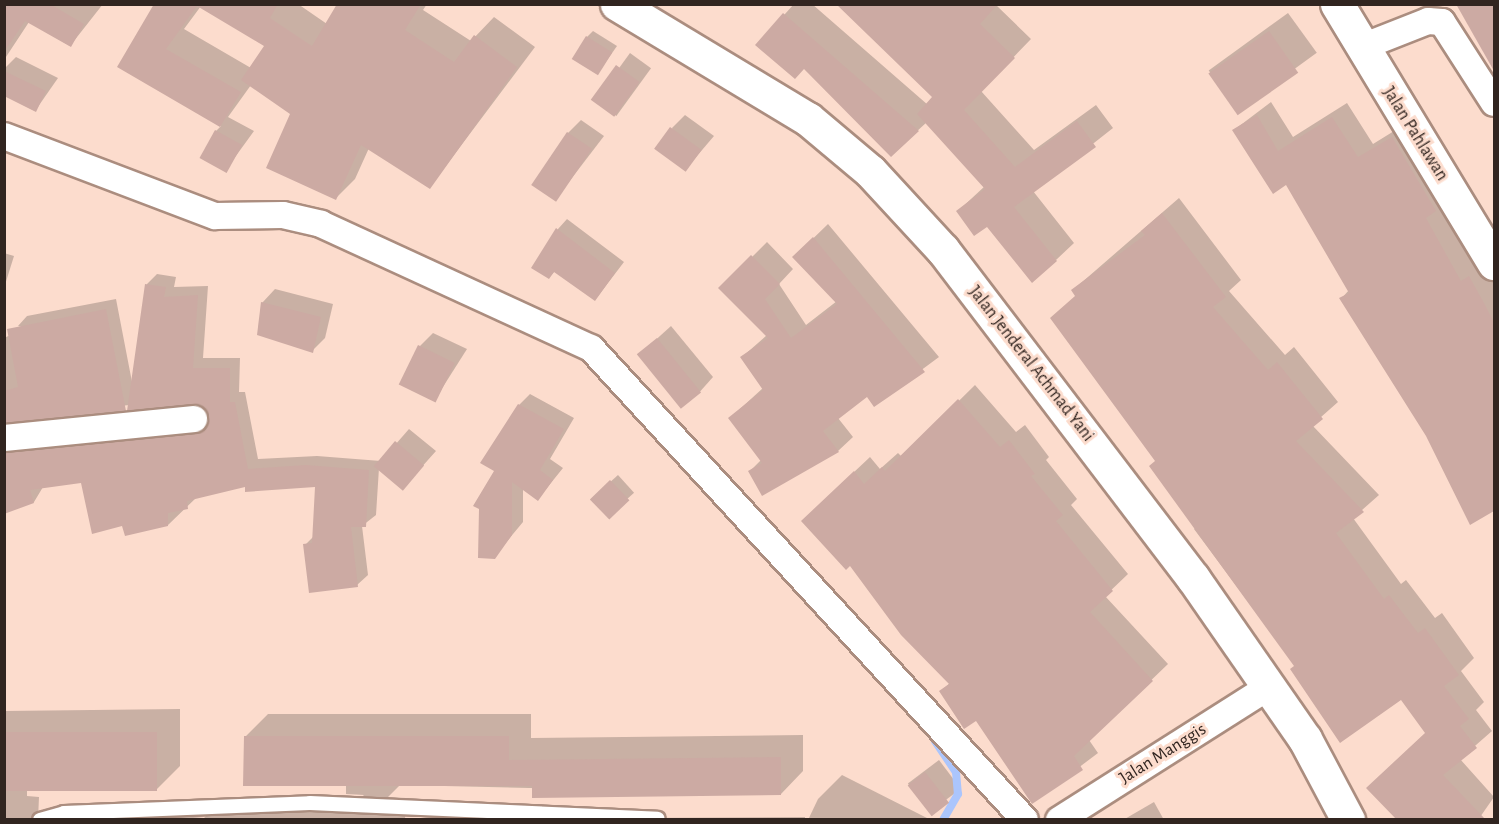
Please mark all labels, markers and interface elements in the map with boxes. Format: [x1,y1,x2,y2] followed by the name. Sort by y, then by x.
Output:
[1378,83,1452,185] street label: Jalan Pahlawan
[964,282,1098,446] street label: Jalan Jenderal Achmad Yani
[1116,719,1210,789] street label: Jalan Manggis

